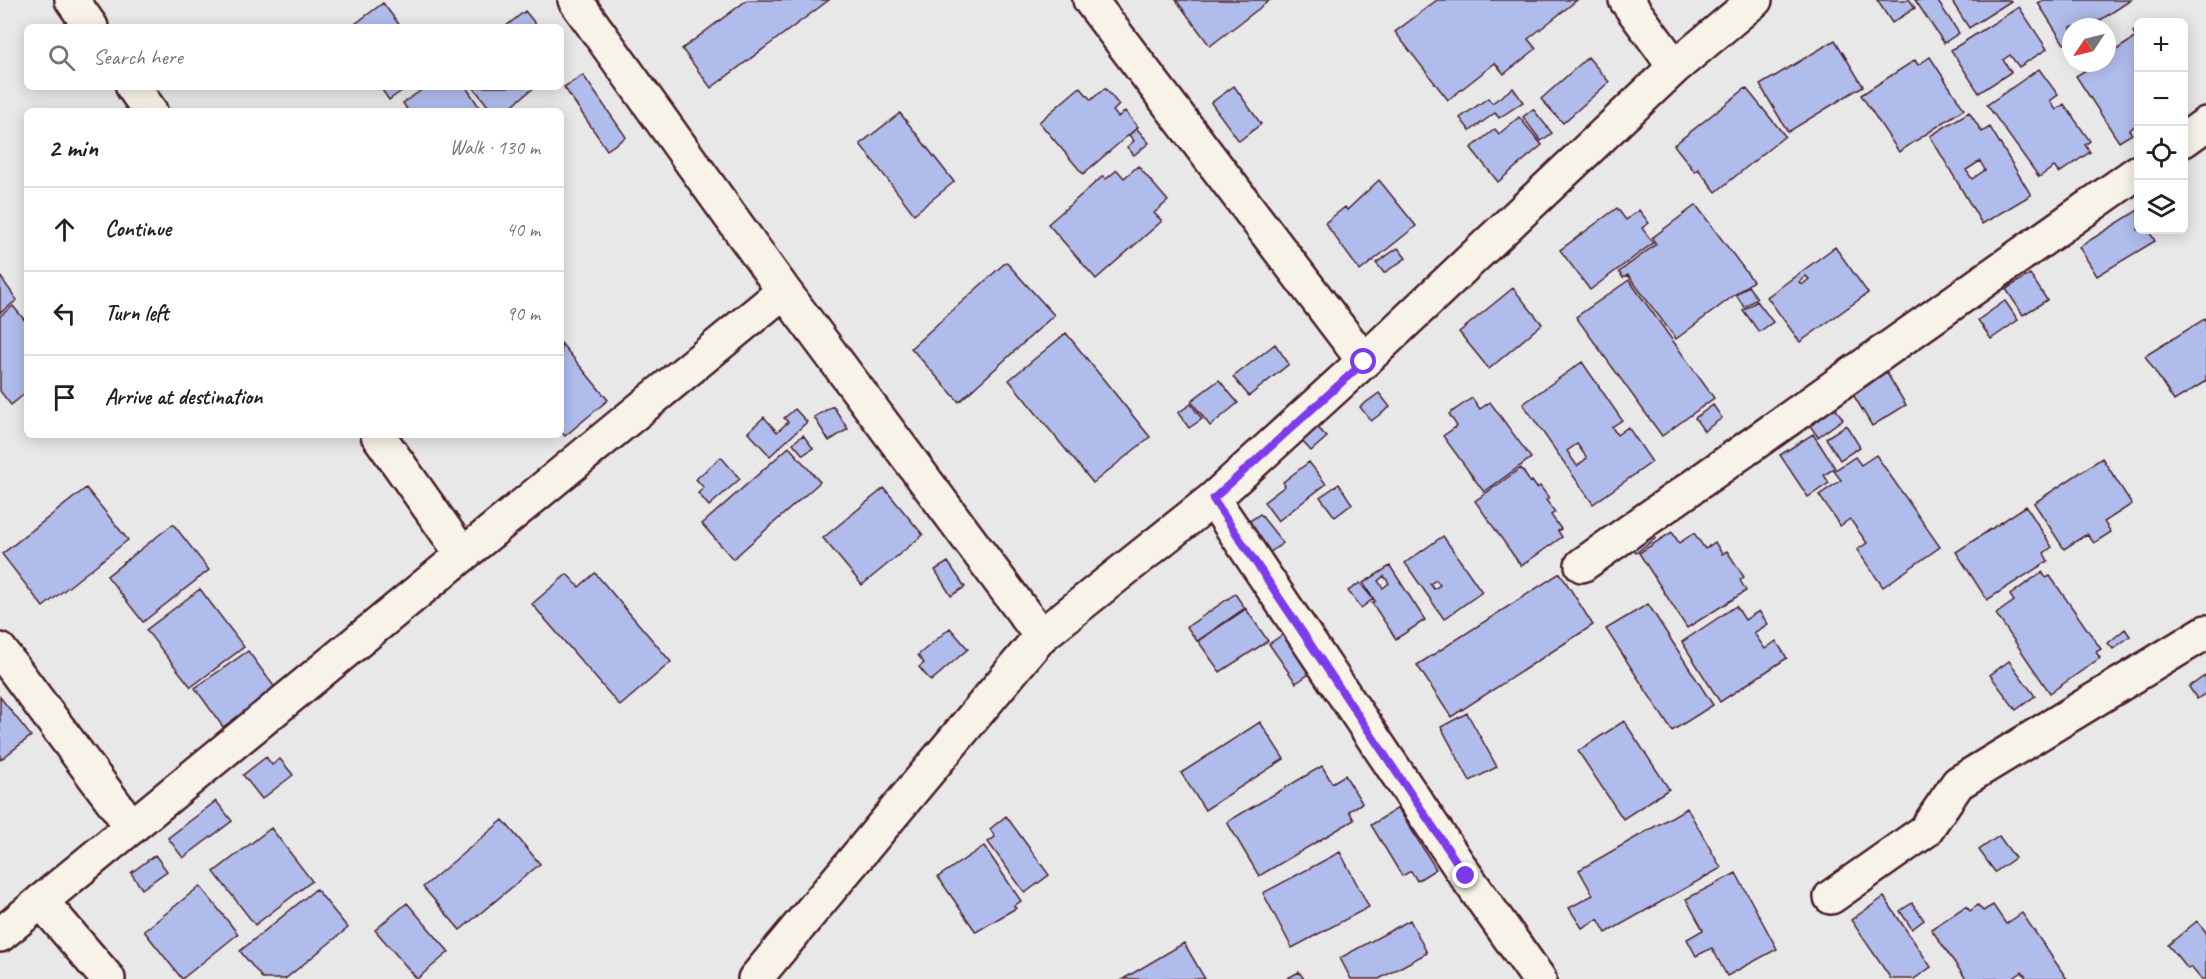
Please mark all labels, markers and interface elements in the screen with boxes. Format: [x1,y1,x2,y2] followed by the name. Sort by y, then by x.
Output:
[2062,18,2116,72] north arrow
[2134,18,2188,234] map controls
[2134,18,2188,72] button: +
[24,24,564,90] search box
[45,41,78,74] icon: search
[93,43,183,71] text: Search here
[2134,72,2188,126] button: −
[2134,126,2188,180] button: locate
[48,131,98,164] text: 2 min
[450,135,540,160] text: Walk · 130 m
[2134,180,2188,234] button: layers
[48,213,81,246] icon: ahead
[105,215,171,243] text: Continue
[506,217,540,242] text: 40 m
[48,297,81,330] icon: left
[105,299,169,327] text: Turn left
[506,301,540,326] text: 90 m
[1350,348,1376,374] route start
[48,381,81,414] icon: arrive
[105,383,262,411] text: Arrive at destination
[1452,862,1478,888] route end

